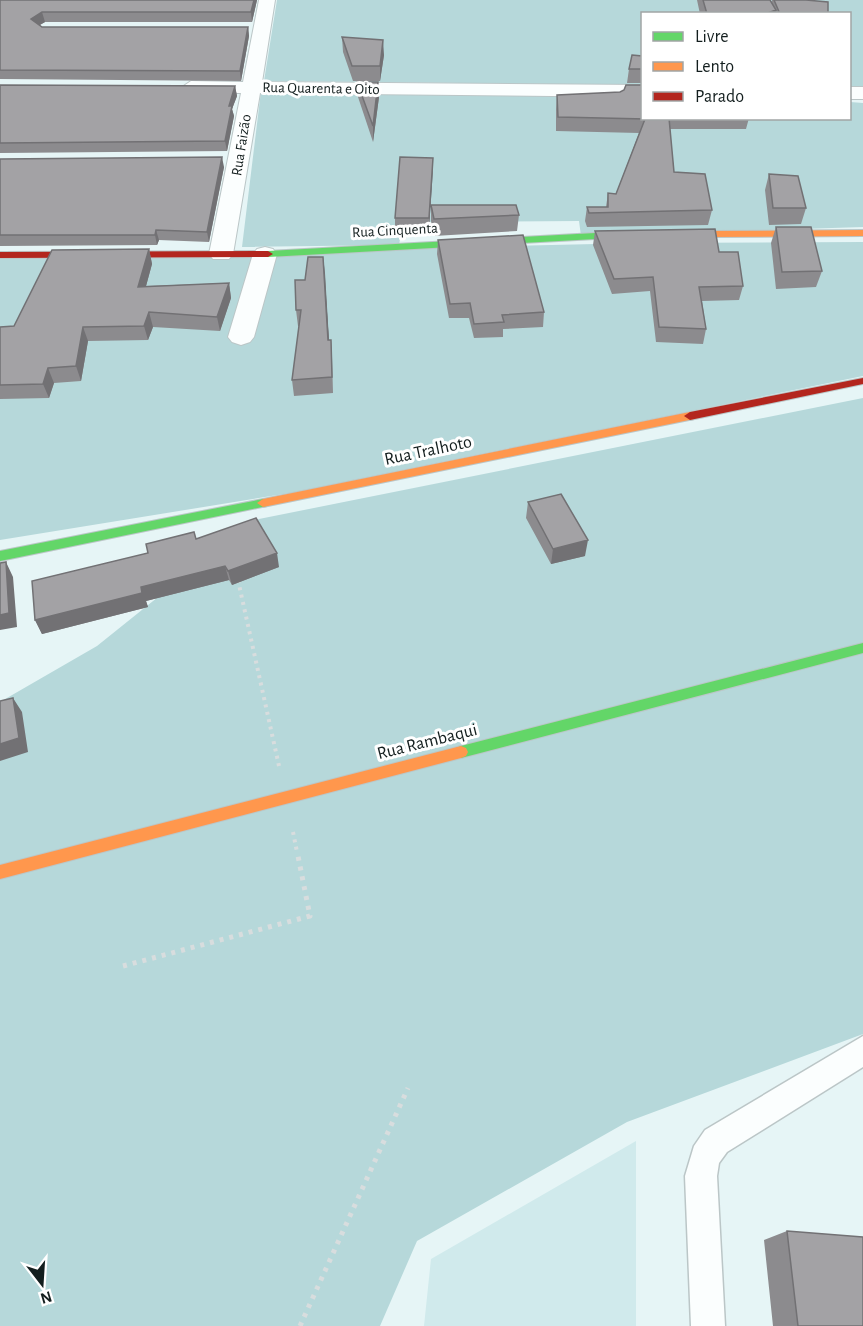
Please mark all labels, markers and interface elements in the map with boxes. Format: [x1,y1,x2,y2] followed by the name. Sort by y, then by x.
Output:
[641,12,851,120] legend
[695,28,729,46] text: Livre
[695,58,734,76] text: Lento
[262,80,380,97] street label: Rua Quarenta e Oito
[695,88,744,106] text: Parado
[229,113,254,177] street label: Rua Faizão
[352,221,438,240] street label: Rua Cinquenta
[383,433,474,469] street label: Rua Tralhoto
[375,721,479,763] street label: Rua Rambaqui
[12,1254,72,1314] north arrow
[38,1288,54,1307] text: N

